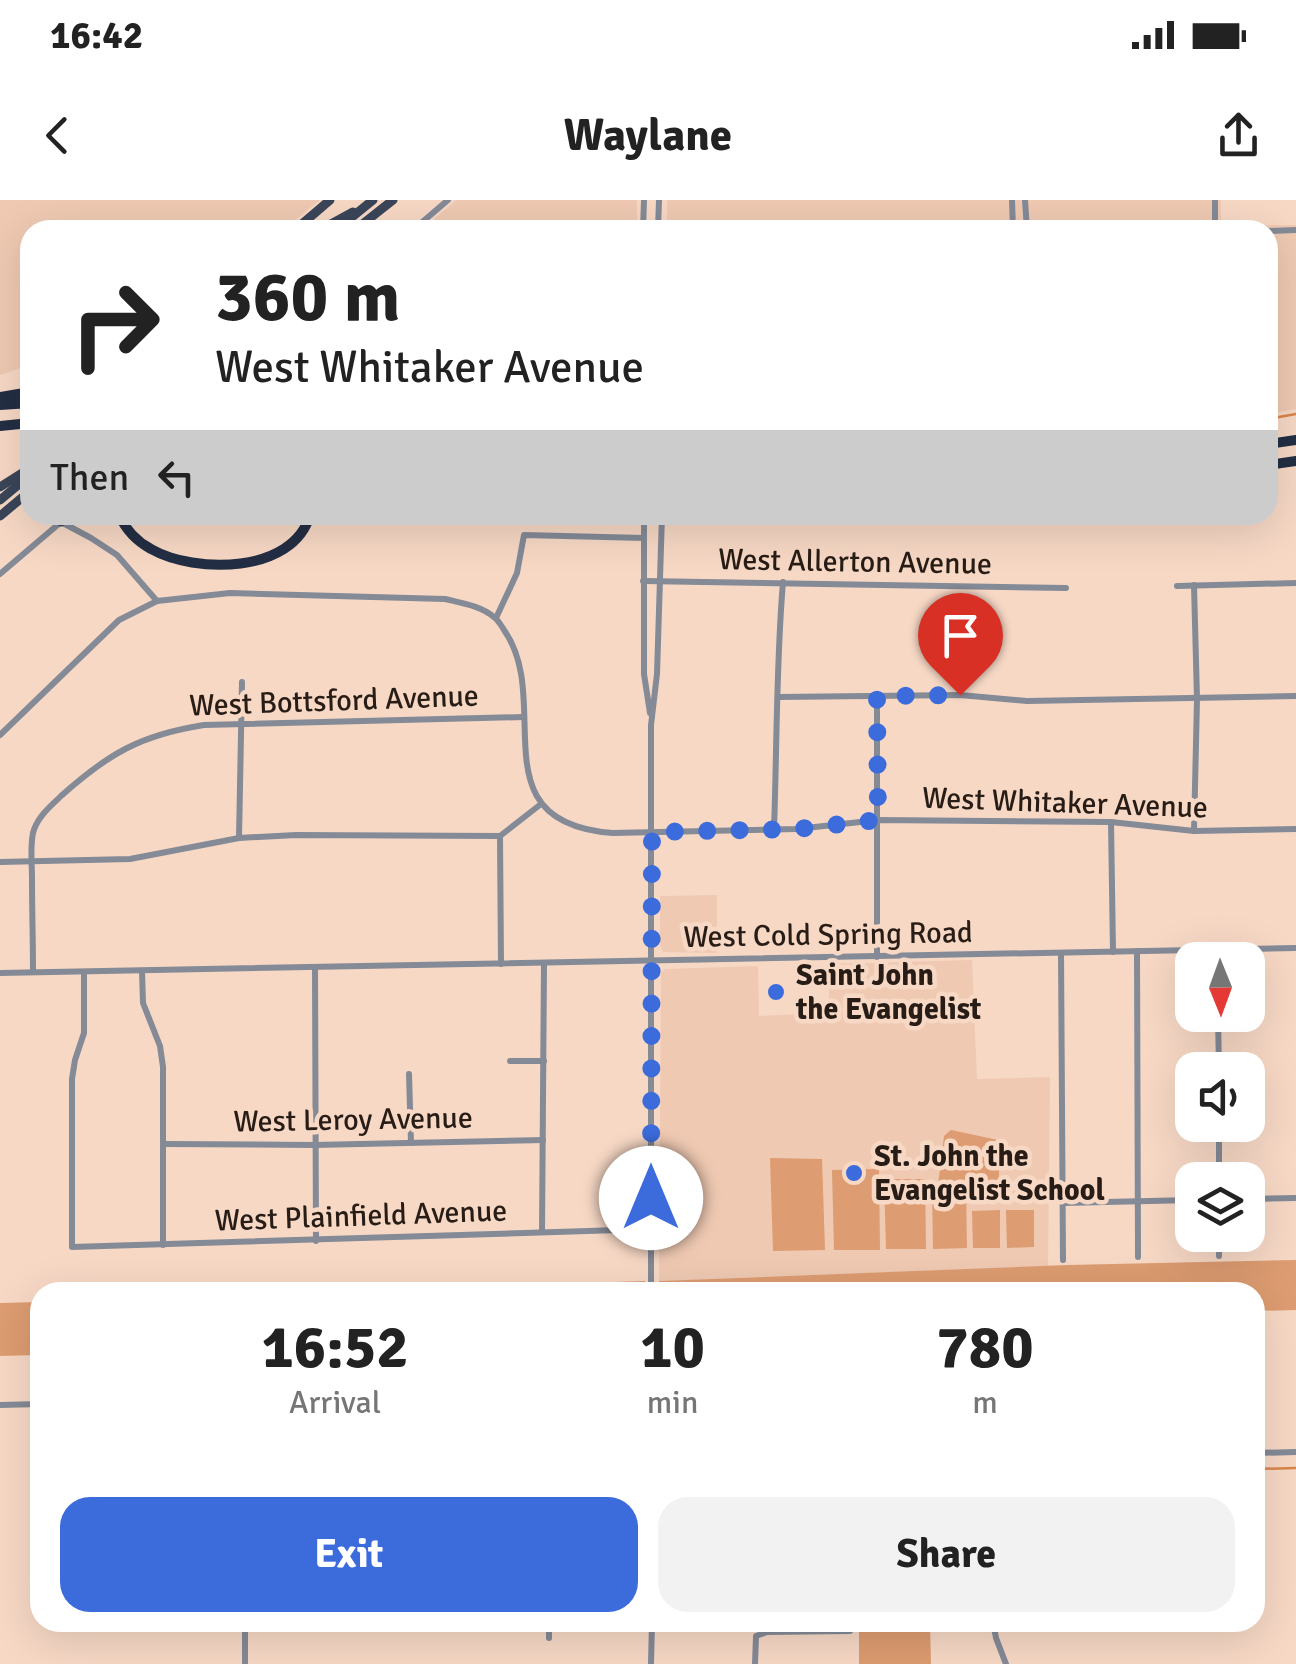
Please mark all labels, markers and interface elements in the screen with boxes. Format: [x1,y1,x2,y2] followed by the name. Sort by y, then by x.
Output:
[50,12,143,59] text: 16:42
[30,108,85,163] icon: back
[564,108,732,163] text: Waylane
[1211,108,1266,163] icon: share
[215,254,400,340] text: 360 m
[50,260,180,390] icon: right
[215,340,644,395] text: West Whitaker Avenue
[149,450,204,505] icon: left
[50,454,129,501] text: Then
[718,541,992,583] street label: West Allerton Avenue
[918,593,1003,696] pin
[933,608,988,663] icon: arrive
[189,677,479,725] street label: West Bottsford Avenue
[921,780,1209,826] street label: West Whitaker Avenue
[683,914,973,956] street label: West Cold Spring Road
[1175,942,1265,1032] north arrow
[1175,942,1265,1252] map controls
[795,957,981,1028] place label: Saint John the Evangelist
[765,981,787,1003] marker: Saint John the Evangelist
[1175,1052,1265,1142] button: sound
[233,1099,473,1141] street label: West Leroy Avenue
[874,1138,1105,1209] place label: St. John the Evangelist School
[599,1146,703,1250] position arrow
[843,1162,865,1184] marker: St. John the Evangelist School
[1175,1162,1265,1252] button: layers
[214,1192,508,1240] street label: West Plainfield Avenue
[261,1311,409,1385] text: 16:52
[640,1311,705,1385] text: 10
[936,1311,1034,1385] text: 780
[289,1383,381,1422] text: Arrival
[647,1383,698,1422] text: min
[972,1383,998,1422] text: m
[60,1497,638,1612] button: Exit
[658,1497,1235,1612] button: Share

